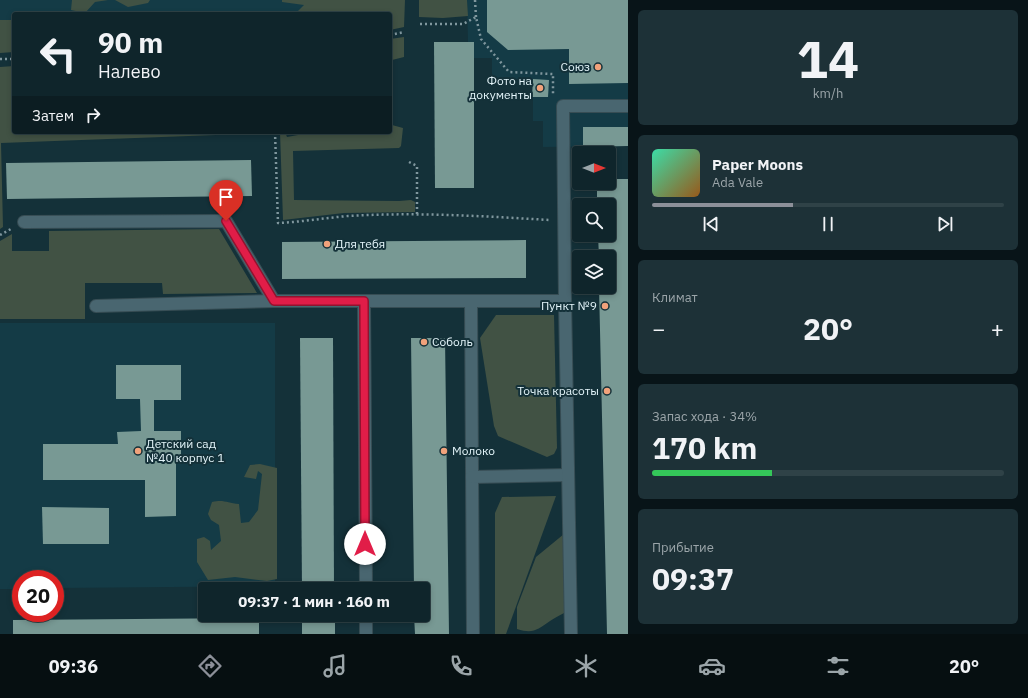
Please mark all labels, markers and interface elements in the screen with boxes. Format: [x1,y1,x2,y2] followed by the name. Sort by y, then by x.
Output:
[98,24,163,61] text: 90 m
[797,25,859,92] text: 14
[32,28,84,80] icon: left
[561,59,590,74] place label: Союз
[98,60,161,83] text: Налево
[593,62,603,72] marker: Союз
[469,73,533,102] place label: Фото на документы
[535,83,545,93] marker: Фото на документы
[813,85,843,102] text: km/h
[82,104,104,126] icon: right
[32,106,74,125] text: Затем
[572,146,616,190] north arrow
[572,146,616,294] map controls
[712,155,803,174] text: Paper Moons
[712,174,763,191] text: Ada Vale
[209,180,243,221] pin
[215,186,237,208] icon: arrive
[572,198,616,242] button: search
[700,213,722,235] icon: previous
[817,213,839,235] icon: pause
[934,213,956,235] icon: next
[335,236,385,251] place label: Для тебя
[322,239,332,249] marker: Для тебя
[572,250,616,294] button: layers
[652,289,698,306] text: Климат
[541,298,597,313] place label: Пункт №9
[600,301,610,311] marker: Пункт №9
[803,309,853,348] text: 20°
[652,314,665,343] text: −
[991,314,1004,343] text: +
[432,334,473,349] place label: Соболь
[419,337,429,347] marker: Соболь
[517,383,599,398] place label: Точка красоты
[602,386,612,396] marker: Точка красоты
[652,408,757,425] text: Запас хода · 34%
[652,428,757,467] text: 170 km
[146,436,224,465] place label: Детский сад №40 корпус 1
[452,443,495,458] place label: Молоко
[133,446,143,456] marker: Детский сад №40 корпус 1
[439,446,449,456] marker: Молоко
[344,523,386,565] position arrow
[652,539,714,556] text: Прибытие
[652,559,734,598] text: 09:37
[12,570,64,622] speed limit sign: 20
[238,592,390,611] text: 09:37 · 1 мин · 160 m
[196,652,224,680] icon: directions
[321,652,349,680] icon: music
[447,652,475,680] icon: phone
[572,652,600,680] icon: climate
[698,652,726,680] icon: car
[824,652,852,680] icon: filters
[49,655,98,678] text: 09:36
[949,655,979,678] text: 20°

